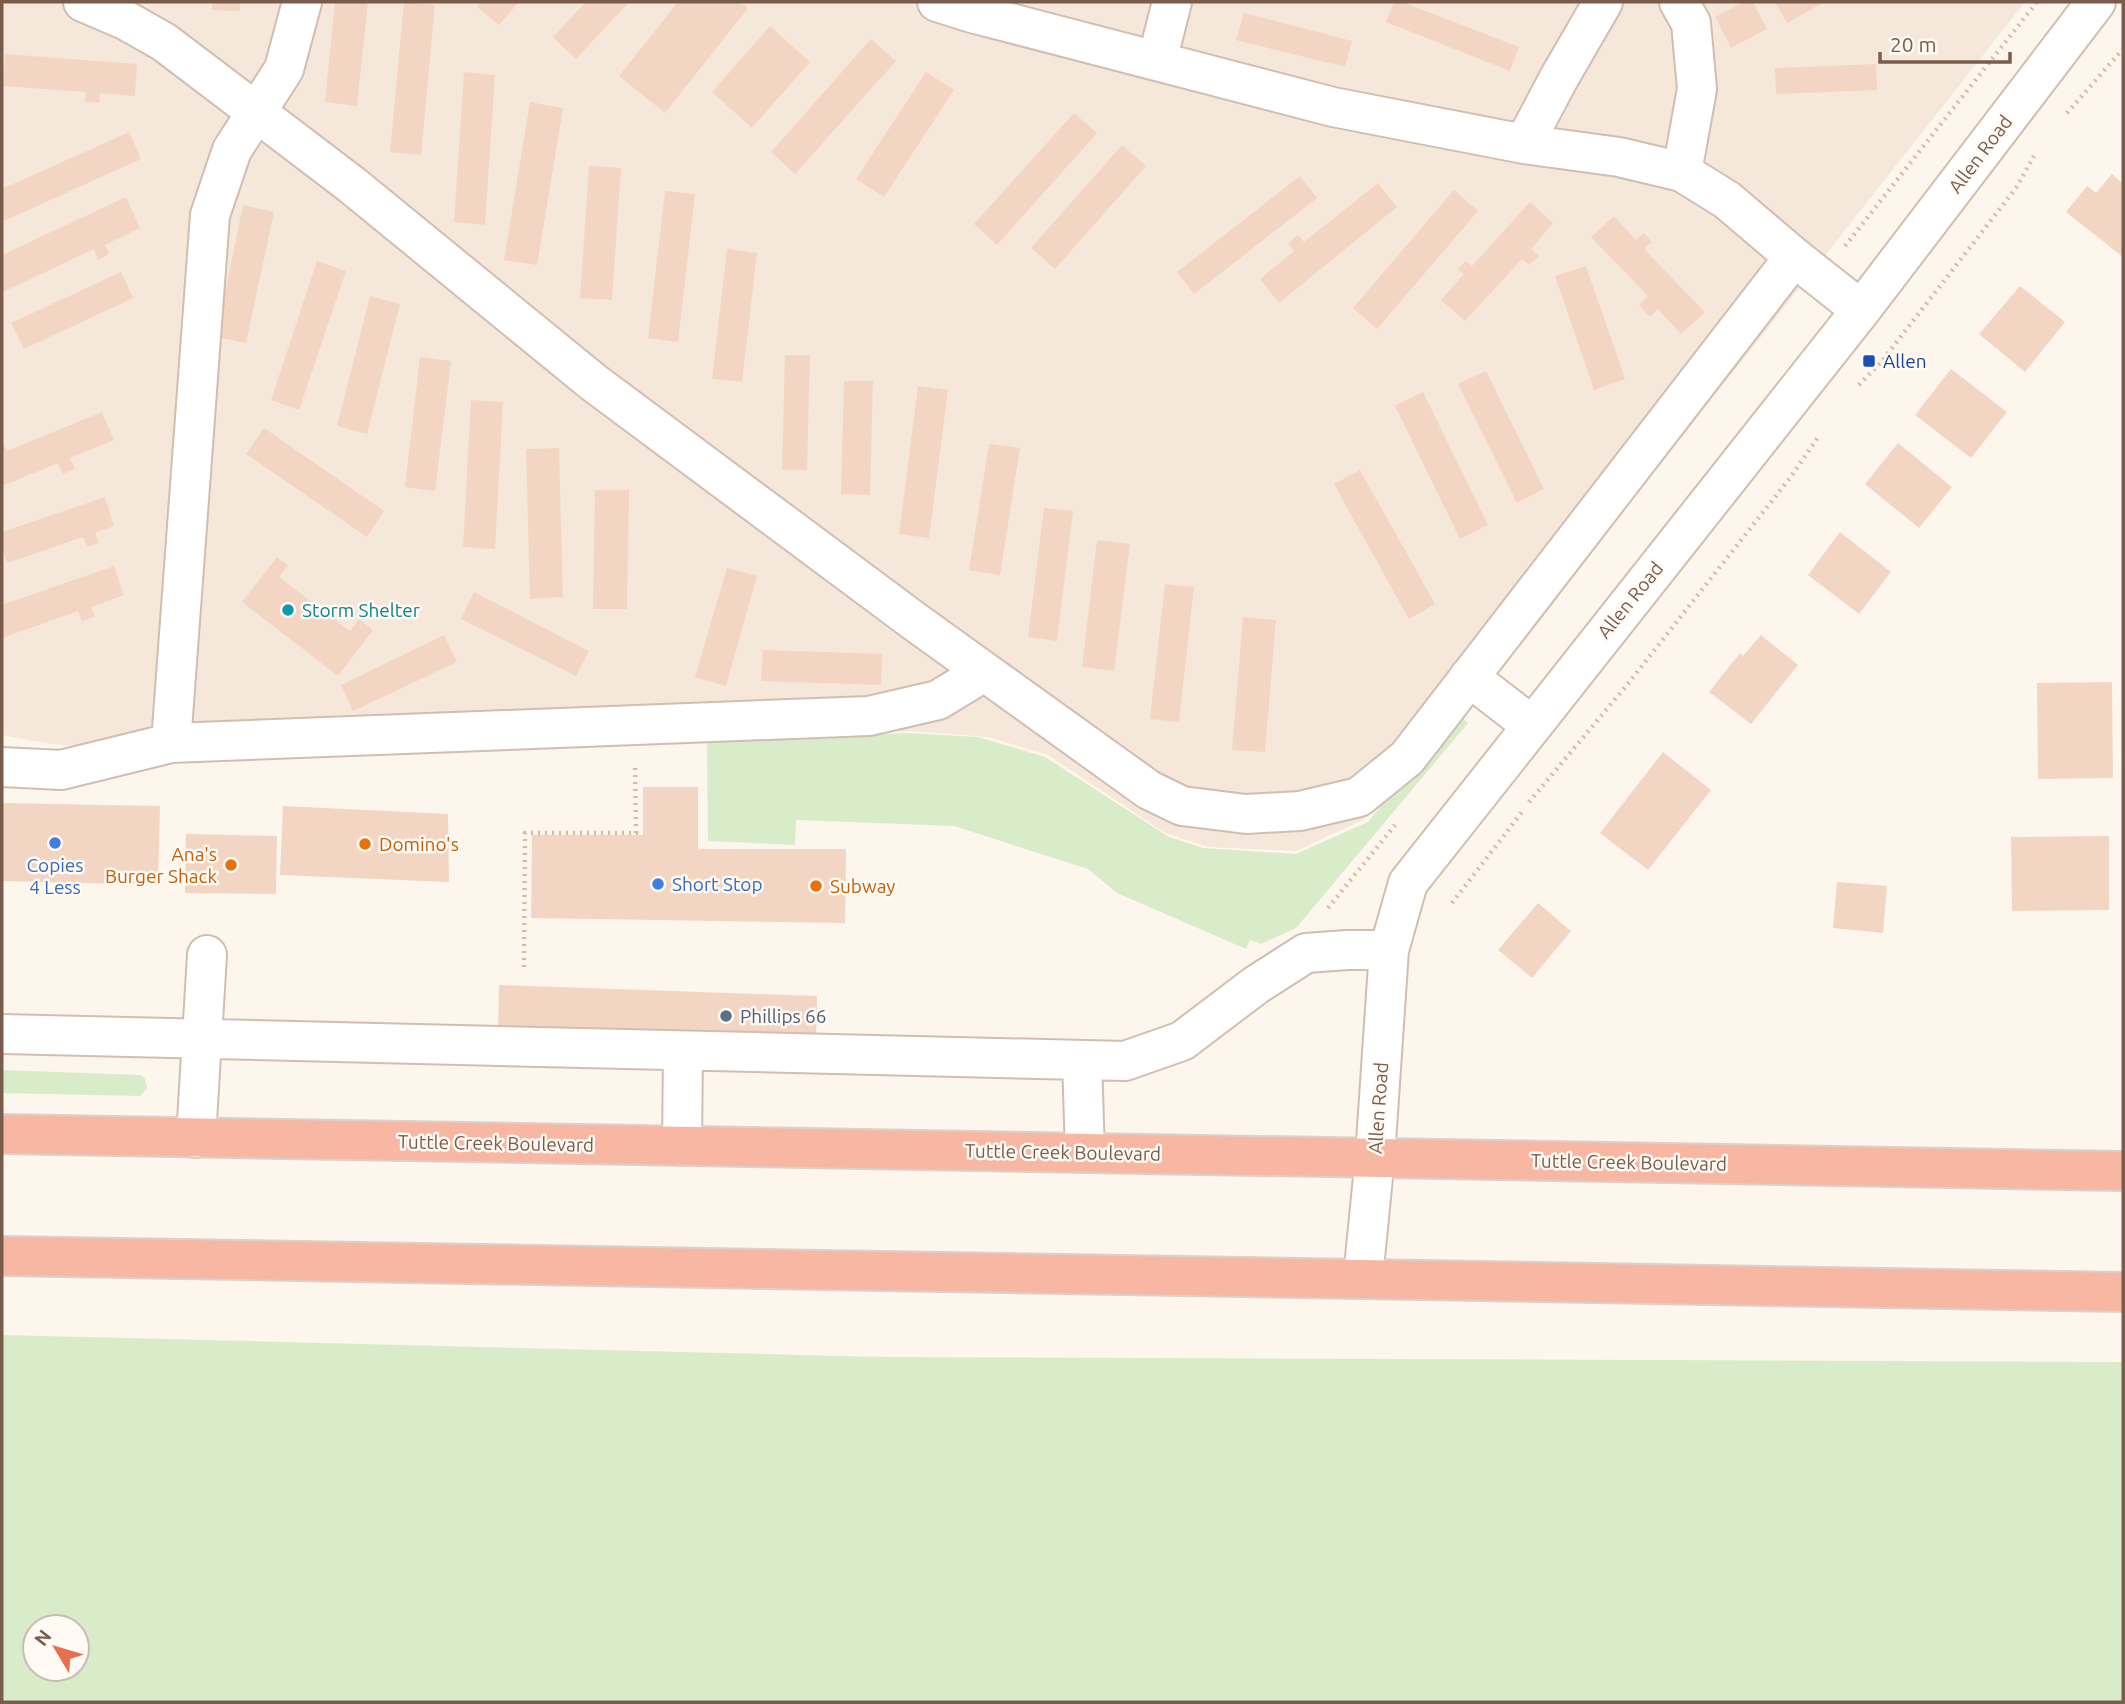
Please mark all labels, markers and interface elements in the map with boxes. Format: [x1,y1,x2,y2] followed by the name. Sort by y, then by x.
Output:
[1880,21,2010,65] scale bar
[1890,32,1937,56] text: 20 m
[1944,111,2016,197] street label: Allen Road
[1883,350,1927,372] place label: Allen
[1861,353,1877,369] marker: Allen
[1593,557,1667,643] street label: Allen Road
[302,599,420,621] place label: Storm Shelter
[280,602,296,618] marker: Storm Shelter
[379,833,459,855] place label: Domino's
[47,835,63,851] marker: Copies 4 Less
[357,836,373,852] marker: Domino's
[105,843,217,887] place label: Ana's Burger Shack
[26,854,84,898] place label: Copies 4 Less
[223,857,239,873] marker: Ana's Burger Shack
[672,873,763,895] place label: Short Stop
[830,875,896,897] place label: Subway
[650,876,666,892] marker: Short Stop
[808,878,824,894] marker: Subway
[740,1005,827,1027] place label: Phillips 66
[718,1008,734,1024] marker: Phillips 66
[1364,1061,1392,1155] street label: Allen Road
[398,1130,594,1156] street label: Tuttle Creek Boulevard
[965,1139,1161,1165] street label: Tuttle Creek Boulevard
[1531,1149,1727,1175] street label: Tuttle Creek Boulevard
[21,1613,91,1683] north arrow
[30,1625,56,1650] text: N

